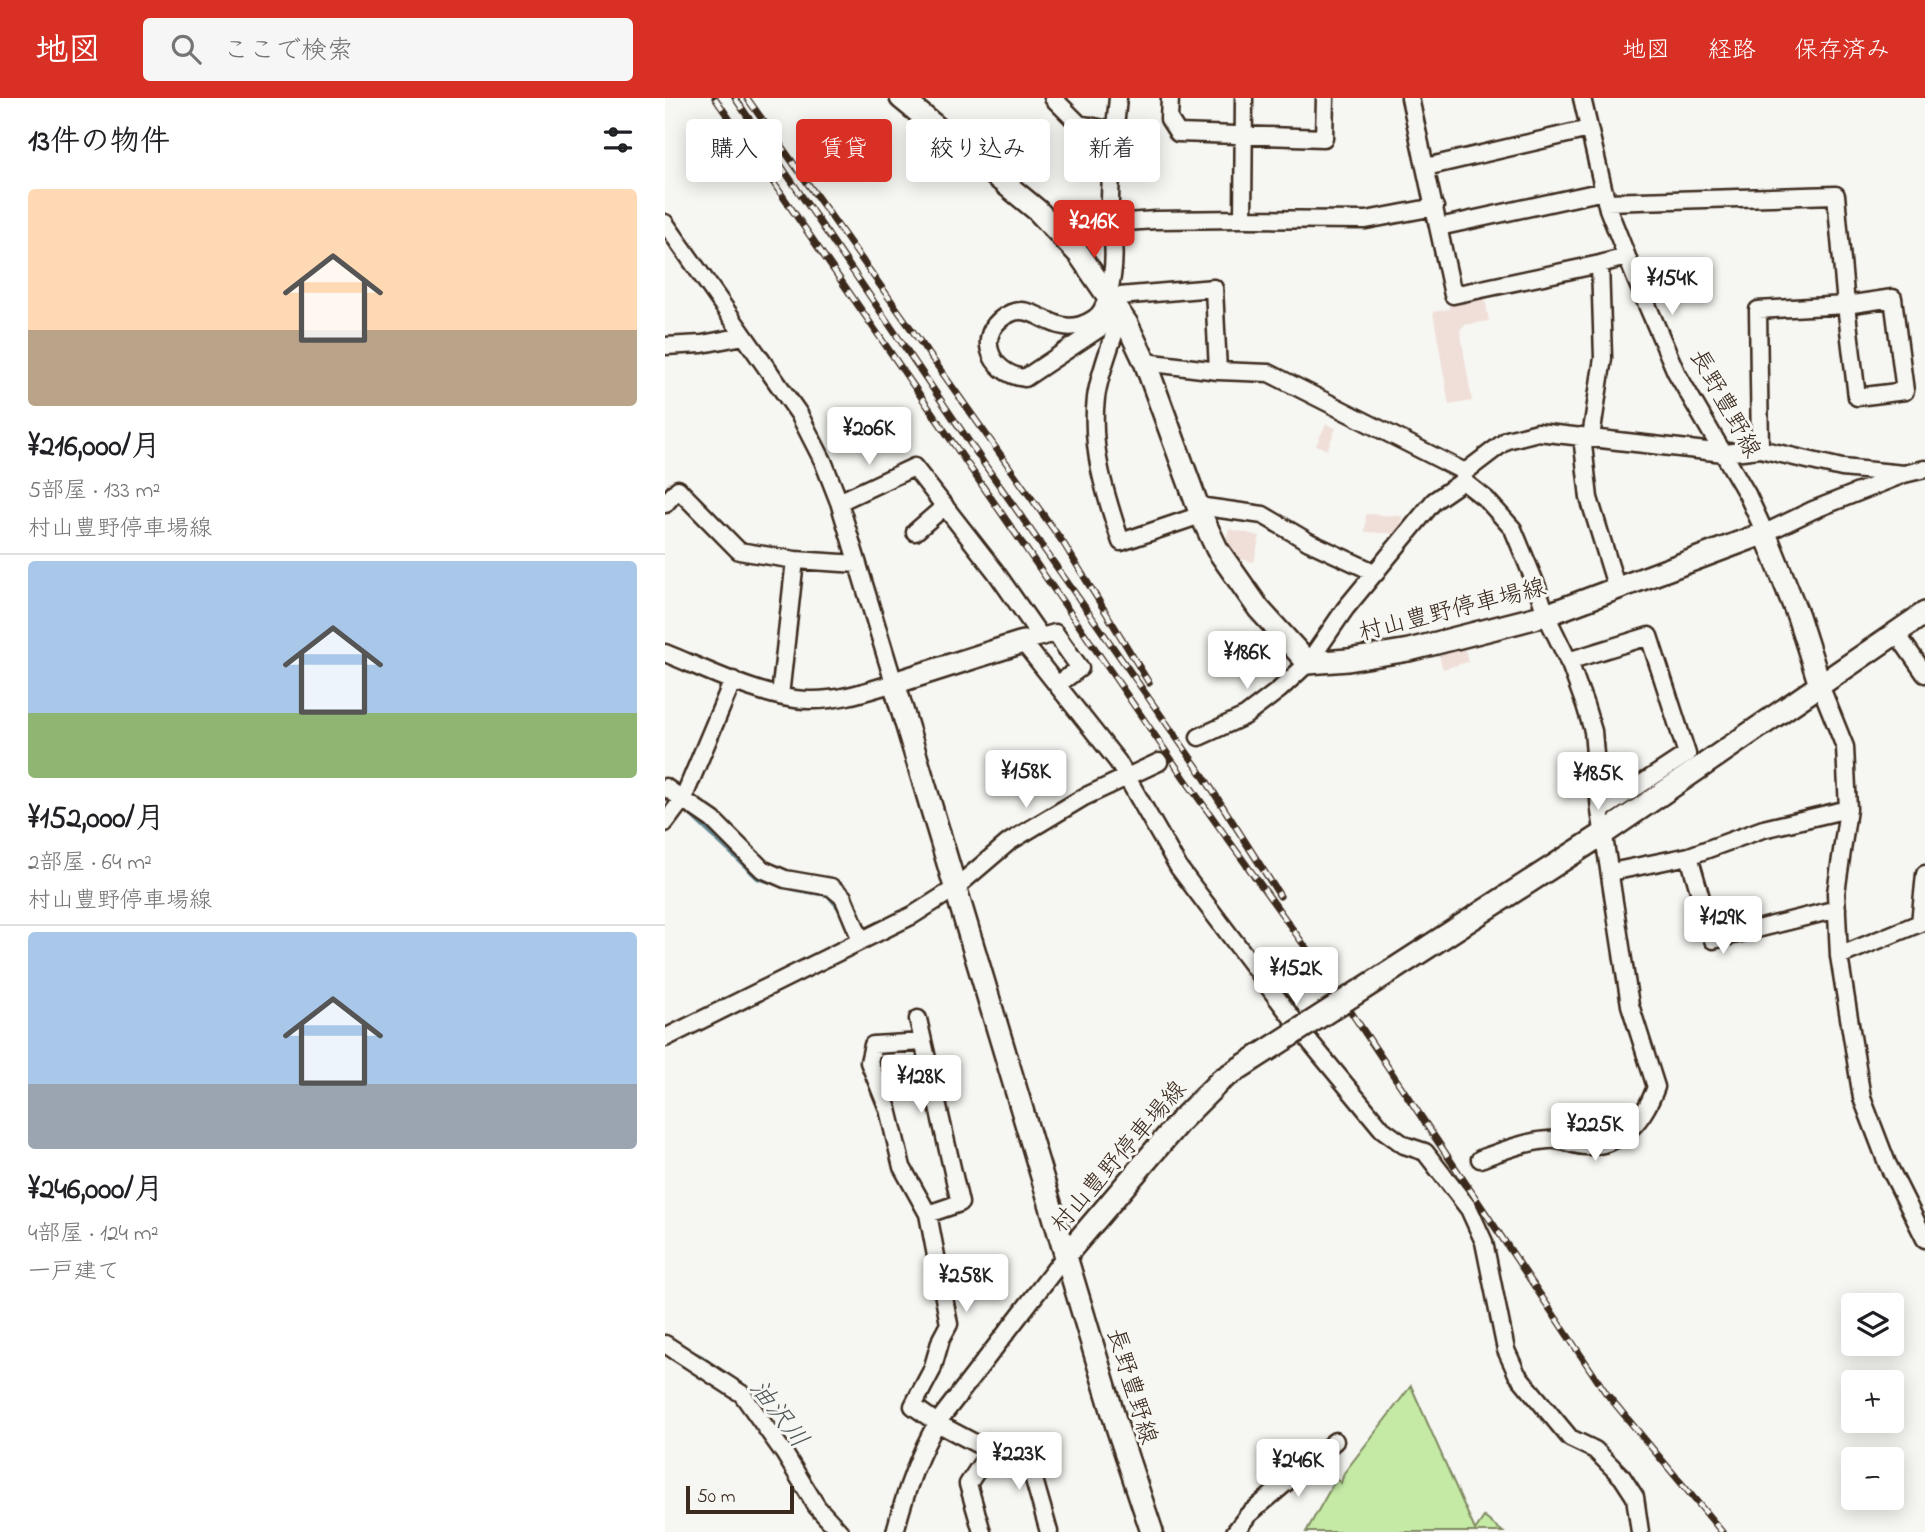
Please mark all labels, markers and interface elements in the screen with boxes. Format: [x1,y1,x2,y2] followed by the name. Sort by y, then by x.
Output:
[143,18,633,81] search box
[35,28,101,76] text: 地図
[167,30,205,68] icon: search
[223,33,353,71] text: ここで検索
[1622,34,1670,69] text: 地図
[1708,34,1756,69] text: 経路
[1794,34,1890,69] text: 保存済み
[686,119,782,182] chip: 購入
[796,119,892,182] chip: 賃貸
[906,119,1050,182] chip: 絞り込み
[1064,119,1160,182] chip: 新着
[28,121,170,165] text: 13件の物件
[599,121,637,159] icon: filters
[1045,200,1143,260] pin: ¥216K
[1070,206,1119,239] text: ¥216K
[270,235,396,361] icon: home
[1623,258,1721,317] pin: ¥154K
[1647,263,1697,296] text: ¥154K
[1679,343,1768,465] street label: 長野豊野線
[820,408,918,467] pin: ¥206K
[843,413,895,446] text: ¥206K
[28,426,161,470] text: ¥216,000/月
[28,475,160,508] text: 5部屋 · 133 m²
[28,513,212,546] text: 村山豊野停車場線
[1355,571,1550,652] street label: 村山豊野停車場線
[270,607,396,733] icon: home
[1198,632,1296,691] pin: ¥186K
[1224,637,1270,670] text: ¥186K
[977,750,1075,810] pin: ¥158K
[1549,752,1647,812] pin: ¥185K
[1001,756,1051,789] text: ¥158K
[1573,758,1623,791] text: ¥185K
[28,798,165,842] text: ¥152,000/月
[28,847,152,880] text: 2部屋 · 64 m²
[28,885,212,918] text: 村山豊野停車場線
[1674,896,1772,956] pin: ¥129K
[1700,902,1746,935] text: ¥129K
[1247,948,1345,1007] pin: ¥152K
[1270,953,1322,986] text: ¥152K
[270,978,396,1104] icon: home
[872,1056,970,1115] pin: ¥128K
[897,1061,945,1094] text: ¥128K
[1044,1074,1196,1242] street label: 村山豊野停車場線
[1546,1104,1644,1163] pin: ¥225K
[1567,1109,1623,1142] text: ¥225K
[28,1169,164,1213] text: ¥246,000/月
[28,1218,159,1251] text: 4部屋 · 124 m²
[917,1254,1015,1314] pin: ¥258K
[28,1256,120,1289] text: 一戸建て
[939,1260,993,1293] text: ¥258K
[1841,1293,1904,1510] map controls
[1841,1293,1904,1356] button: layers
[1096,1324,1165,1449] street label: 長野豊野線
[1841,1370,1904,1433] button: +
[739,1372,816,1457] water label: 油沢川
[970,1432,1068,1492] pin: ¥223K
[993,1438,1045,1471] text: ¥223K
[1249,1440,1347,1499] pin: ¥246K
[1272,1445,1324,1478] text: ¥246K
[1841,1447,1904,1510] button: −
[686,1483,795,1515] scale bar
[697,1484,736,1511] text: 50 m

